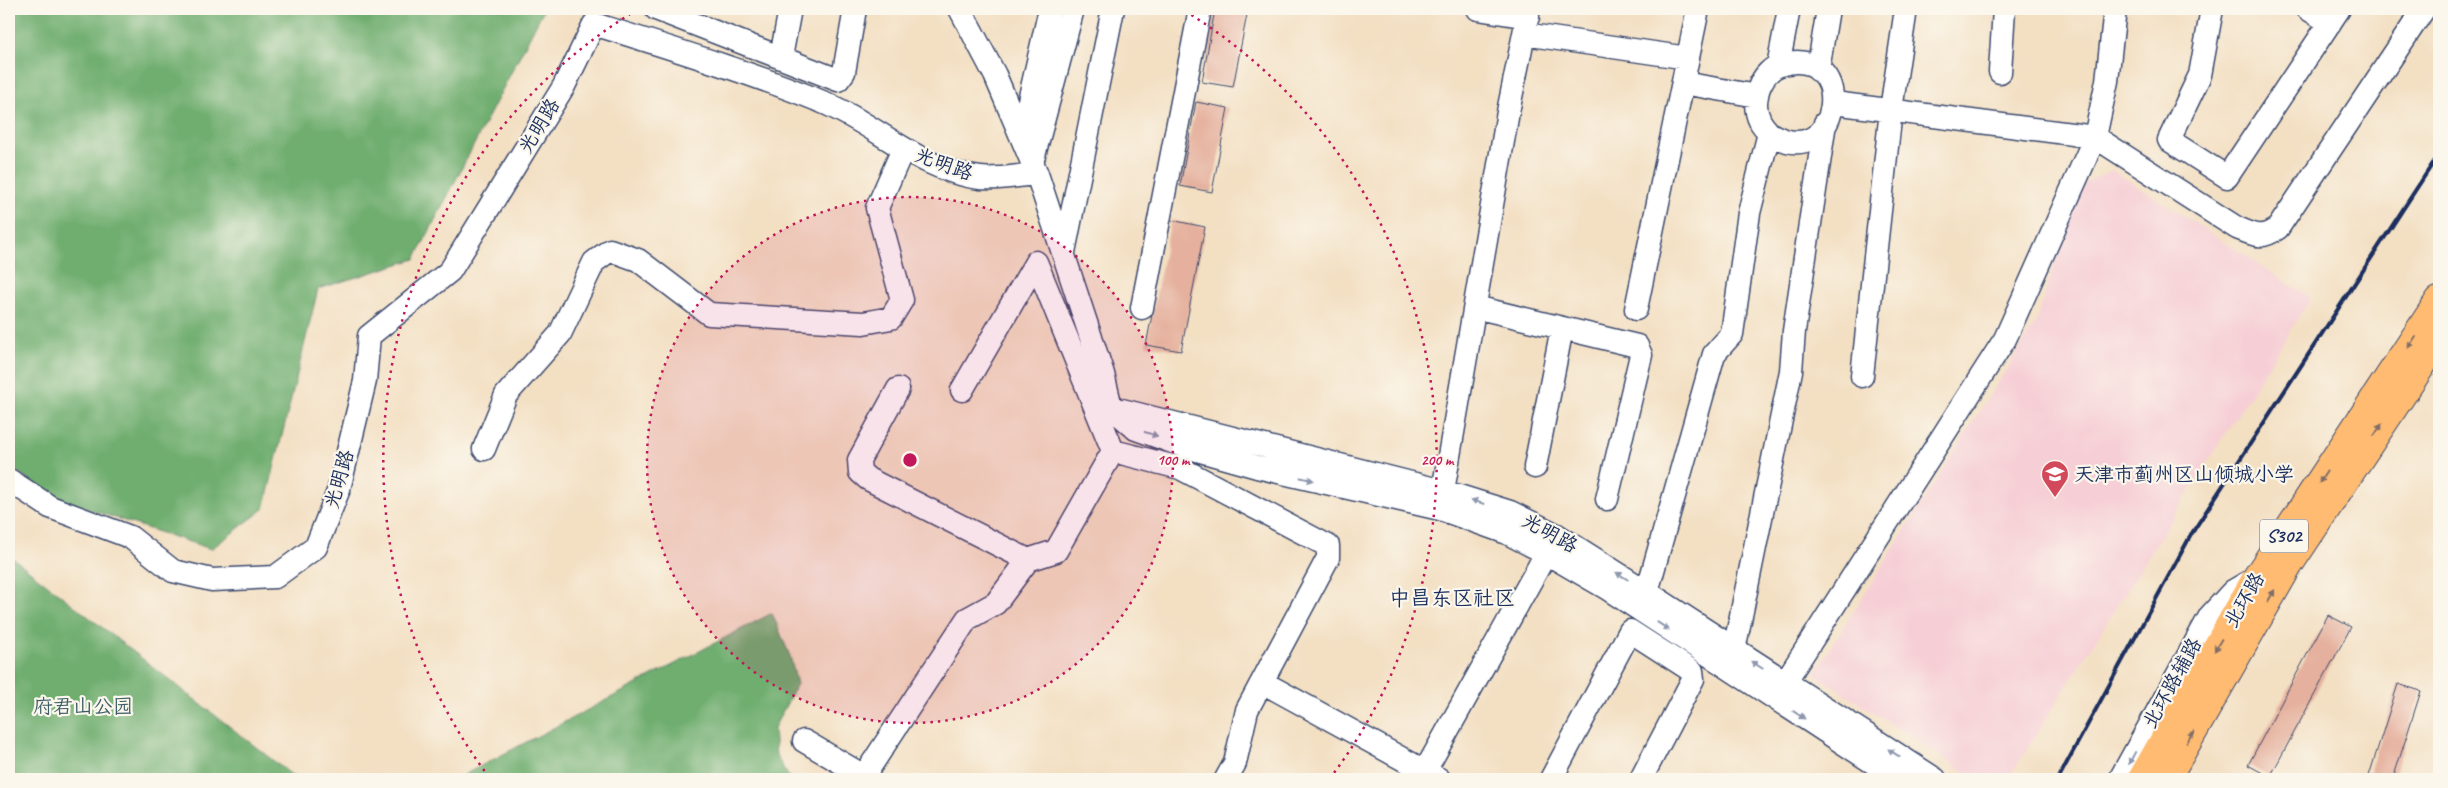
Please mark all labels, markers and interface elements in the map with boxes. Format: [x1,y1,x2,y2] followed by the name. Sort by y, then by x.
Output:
[513,93,566,158] street label: 光明路
[912,142,977,186] street label: 光明路
[2407,335,2417,349] one-way arrow
[2374,424,2383,437] one-way arrow
[1143,430,1158,438] one-way arrow
[319,446,360,511] street label: 光明路
[901,451,919,469] centre of rings
[1157,451,1191,470] text: 100 m
[1421,451,1455,470] text: 200 m
[2040,459,2070,498] school or university icon: 天津市蓟州区山倾城小学
[2074,462,2294,487] place label: 天津市蓟州区山倾城小学
[2318,471,2327,484] one-way arrow
[1299,475,1314,483] one-way arrow
[1470,498,1485,505] one-way arrow
[1518,508,1583,559] street label: 光明路
[2260,520,2308,552] road number: S302
[2218,567,2270,632] street label: 北环路
[1615,571,1628,580] one-way arrow
[1389,585,1515,611] district label: 中昌东区社区
[2266,589,2275,602] one-way arrow
[1657,621,1670,631] one-way arrow
[2137,632,2208,733] street label: 北环路辅路
[2214,638,2223,652] one-way arrow
[1751,660,1764,669] one-way arrow
[33,694,133,719] park label: 府君山公园
[1793,710,1806,720] one-way arrow
[2186,730,2195,744] one-way arrow
[1887,748,1901,758] one-way arrow
[2128,750,2136,765] one-way arrow

